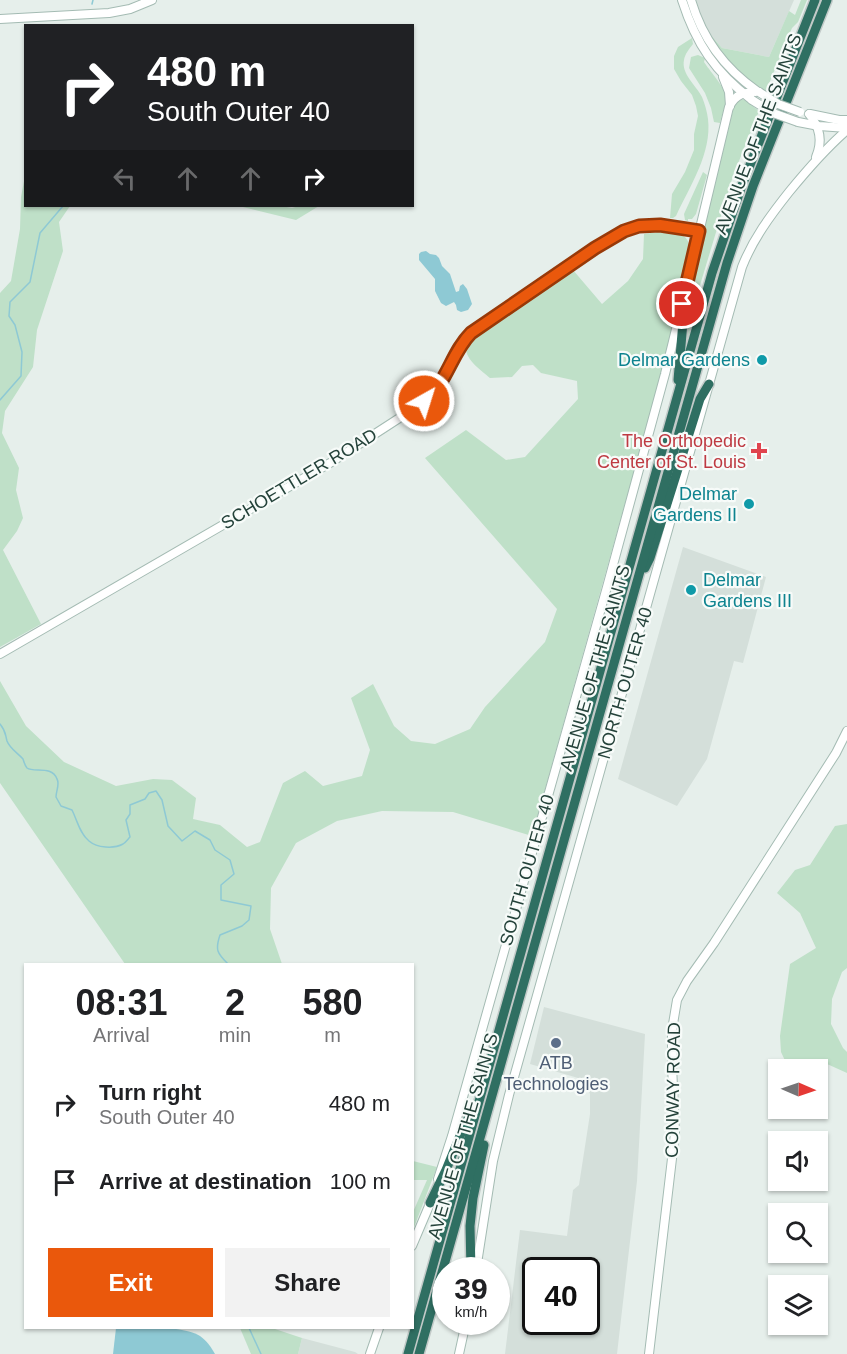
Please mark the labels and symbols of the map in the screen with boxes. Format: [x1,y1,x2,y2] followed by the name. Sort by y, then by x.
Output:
[710,31,806,237] street label: AVENUE OF THE SAINTS
[656,278,707,329] pin
[618,350,750,370] place label: Delmar Gardens
[755,353,769,367] marker: Delmar Gardens
[392,369,456,433] position arrow
[218,425,380,533] street label: SCHOETTLER ROAD
[597,431,746,472] place label: The Orthopedic Center of St. Louis
[750,442,768,460] marker: The Orthopedic Center of St. Louis
[653,484,737,525] place label: Delmar Gardens II
[742,497,756,511] marker: Delmar Gardens II
[556,563,634,773] street label: AVENUE OF THE SAINTS
[703,570,792,611] place label: Delmar Gardens III
[684,583,698,597] marker: Delmar Gardens III
[594,605,656,761] street label: NORTH OUTER 40
[496,792,558,948] street label: SOUTH OUTER 40
[662,1022,684,1158] street label: CONWAY ROAD
[424,1031,502,1241] street label: AVENUE OF THE SAINTS
[549,1036,563,1050] marker: ATB Technologies
[503,1053,609,1094] place label: ATB Technologies
[768,1059,828,1119] north arrow
[522,1257,600,1335] speed limit sign: 40

